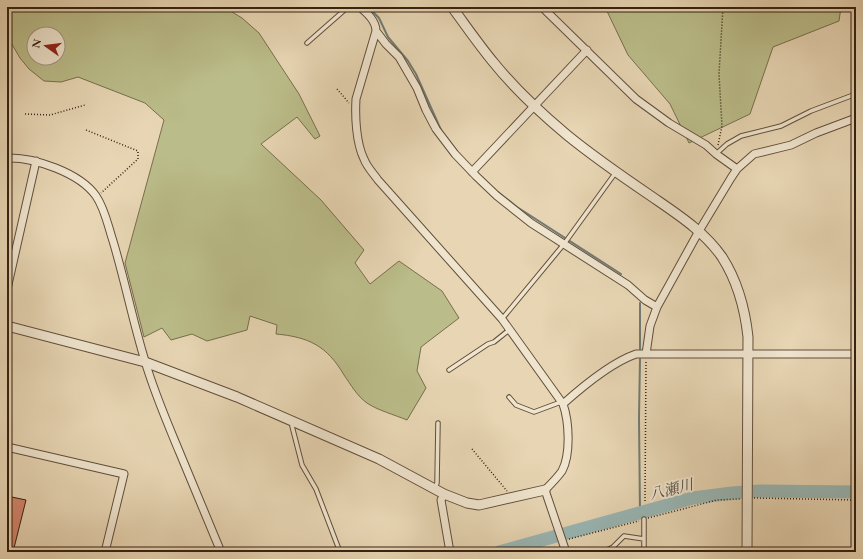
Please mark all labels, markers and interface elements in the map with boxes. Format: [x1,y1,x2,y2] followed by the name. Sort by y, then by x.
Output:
[26,26,66,66] north arrow
[28,37,44,50] text: N
[647,474,697,504] water label: 八瀬川

